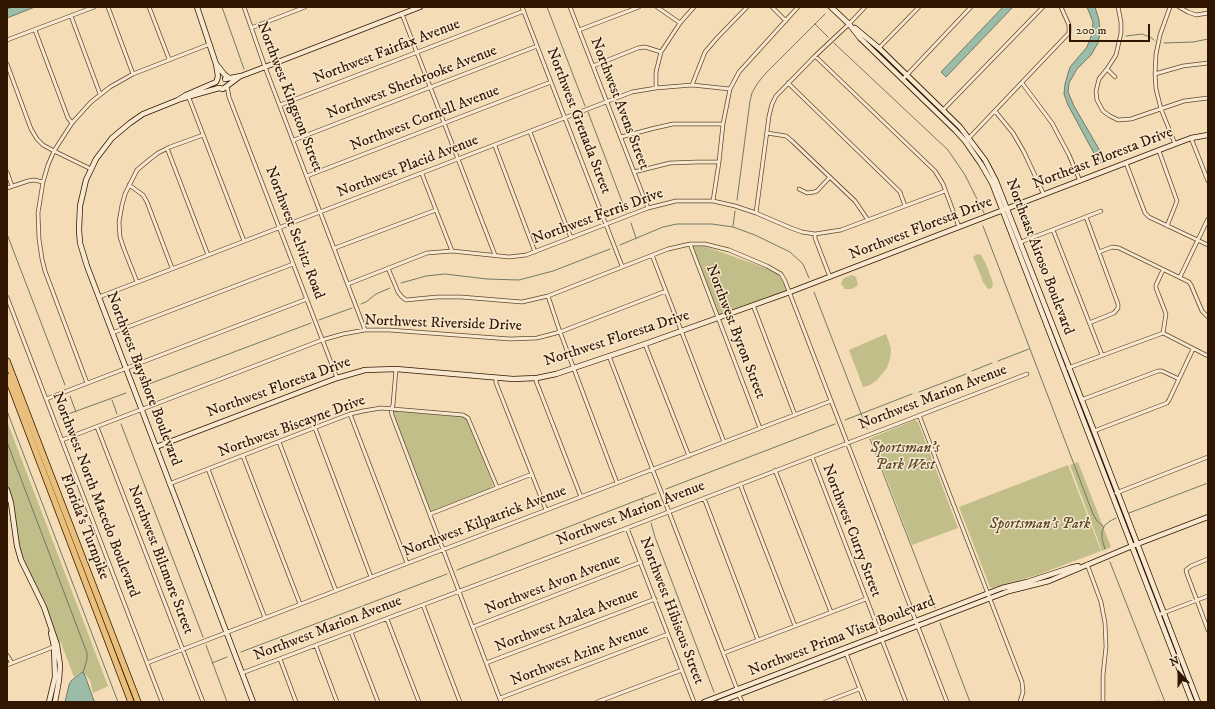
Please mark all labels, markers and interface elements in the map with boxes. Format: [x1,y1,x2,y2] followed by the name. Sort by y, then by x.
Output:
[311,16,463,88] street label: Northwest Fairfax Avenue
[1071,16,1152,42] scale bar
[252,19,326,175] street label: Northwest Kingston Street
[1076,23,1106,38] text: 200 m
[586,36,652,172] street label: Northwest Avens Street
[324,42,500,124] street label: Northwest Sherbrooke Avenue
[542,45,614,197] street label: Northwest Grenada Street
[348,82,502,156] street label: Northwest Cornell Avenue
[1030,124,1176,194] street label: Northeast Floresta Drive
[335,132,481,202] street label: Northwest Placid Avenue
[260,164,328,302] street label: Northwest Selvitz Road
[1001,176,1077,338] street label: Northeast Airoso Boulevard
[530,185,666,249] street label: Northwest Ferris Drive
[847,193,995,265] street label: Northwest Floresta Drive
[701,262,769,402] street label: Northwest Byron Street
[101,289,185,469] street label: Northwest Bayshore Boulevard
[542,307,692,371] street label: Northwest Floresta Drive
[364,312,522,336] street label: Northwest Riverside Drive
[205,354,353,422] street label: Northwest Floresta Drive
[856,361,1010,435] street label: Northwest Marion Avenue
[47,390,143,600] street label: Northwest North Macedo Boulevard
[216,392,368,462] street label: Northwest Biscayne Drive
[871,440,939,475] park label: Sportsman's Park West
[817,462,885,600] street label: Northwest Curry Street
[56,472,112,582] street label: Florida's Turnpike
[554,477,708,551] street label: Northwest Marion Avenue
[401,482,569,562] street label: Northwest Kilpatrick Avenue
[123,483,197,637] street label: Northwest Biltmore Street
[990,516,1090,534] park label: Sportsman's Park
[635,535,707,687] street label: Northwest Hibiscus Street
[483,551,623,619] street label: Northwest Avon Avenue
[493,585,641,657] street label: Northwest Azalea Avenue
[251,592,405,666] street label: Northwest Marion Avenue
[746,593,938,681] street label: Northwest Prima Vista Boulevard
[508,621,652,691] street label: Northwest Azine Avenue
[1159,653,1199,693] north arrow
[1168,654,1181,670] text: N

